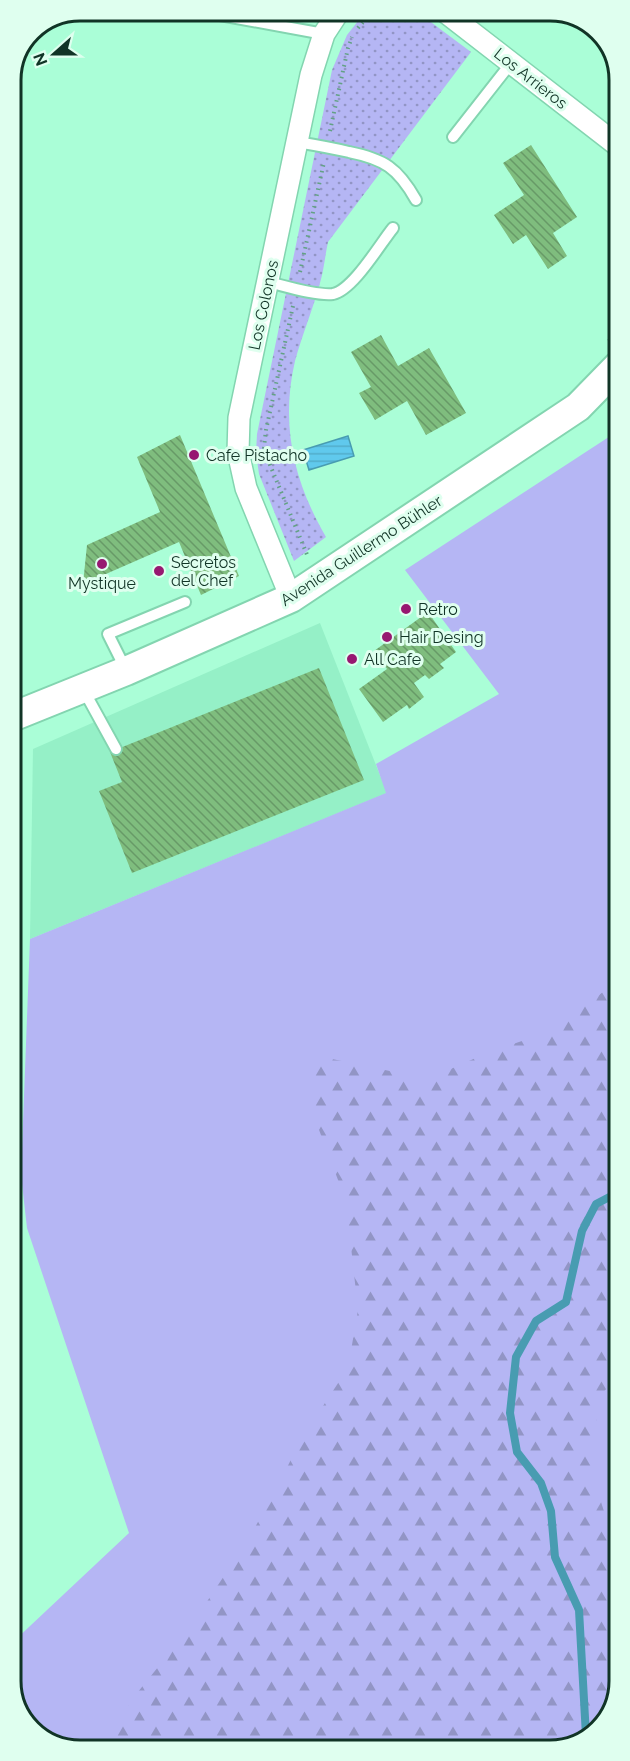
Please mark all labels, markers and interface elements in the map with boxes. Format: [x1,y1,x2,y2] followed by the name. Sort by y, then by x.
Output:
[24,24,84,84] north arrow
[490,44,571,113] street label: Los Arrieros
[29,50,52,68] text: N
[245,258,282,352] street label: Los Colonos
[206,446,307,465] place label: Cafe Pistacho
[187,448,201,462] marker: Cafe Pistacho
[277,491,446,610] street label: Avenida Guillermo Bühler
[171,553,236,590] place label: Secretos del Chef
[95,557,109,571] marker: Mystique
[152,564,166,578] marker: Secretos del Chef
[68,574,136,593] place label: Mystique
[418,600,458,619] place label: Retro
[399,602,413,616] marker: Retro
[399,628,484,647] place label: Hair Desing
[380,630,394,644] marker: Hair Desing
[364,650,421,669] place label: All Cafe
[345,652,359,666] marker: All Cafe

